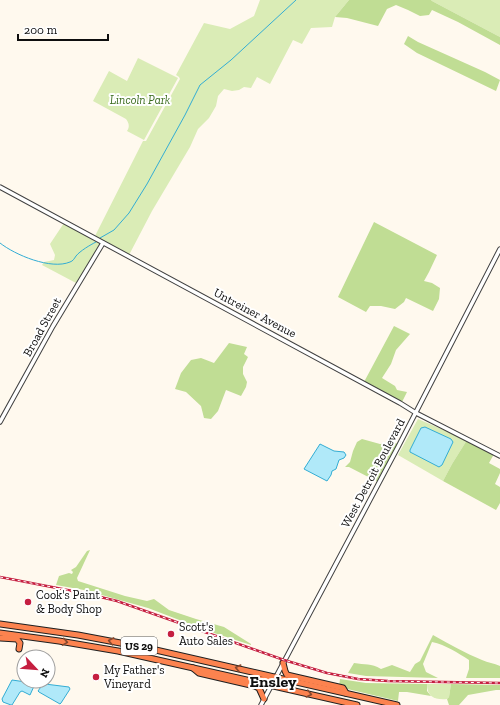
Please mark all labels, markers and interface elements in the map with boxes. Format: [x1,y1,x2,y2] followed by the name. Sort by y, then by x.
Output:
[18,16,108,42] scale bar
[24,23,58,37] text: 200 m
[110,93,171,107] park label: Lincoln Park
[211,285,299,341] street label: Untreiner Avenue
[20,295,64,359] street label: Broad Street
[338,416,408,530] street label: West Detroit Boulevard
[36,588,102,616] place label: Cook's Paint & Body Shop
[23,597,33,607] marker: Cook's Paint & Body Shop
[179,620,233,648] place label: Scott's Auto Sales
[166,629,176,639] marker: Scott's Auto Sales
[62,637,68,646] one-way arrow
[107,637,114,645] one-way arrow
[121,637,157,655] road number: US 29
[16,649,56,689] north arrow
[103,663,164,691] place label: My Father's Vineyard
[234,665,241,673] one-way arrow
[37,667,52,680] text: N
[91,672,101,682] marker: My Father's Vineyard
[250,672,297,691] district label: Ensley
[305,689,312,698] one-way arrow

